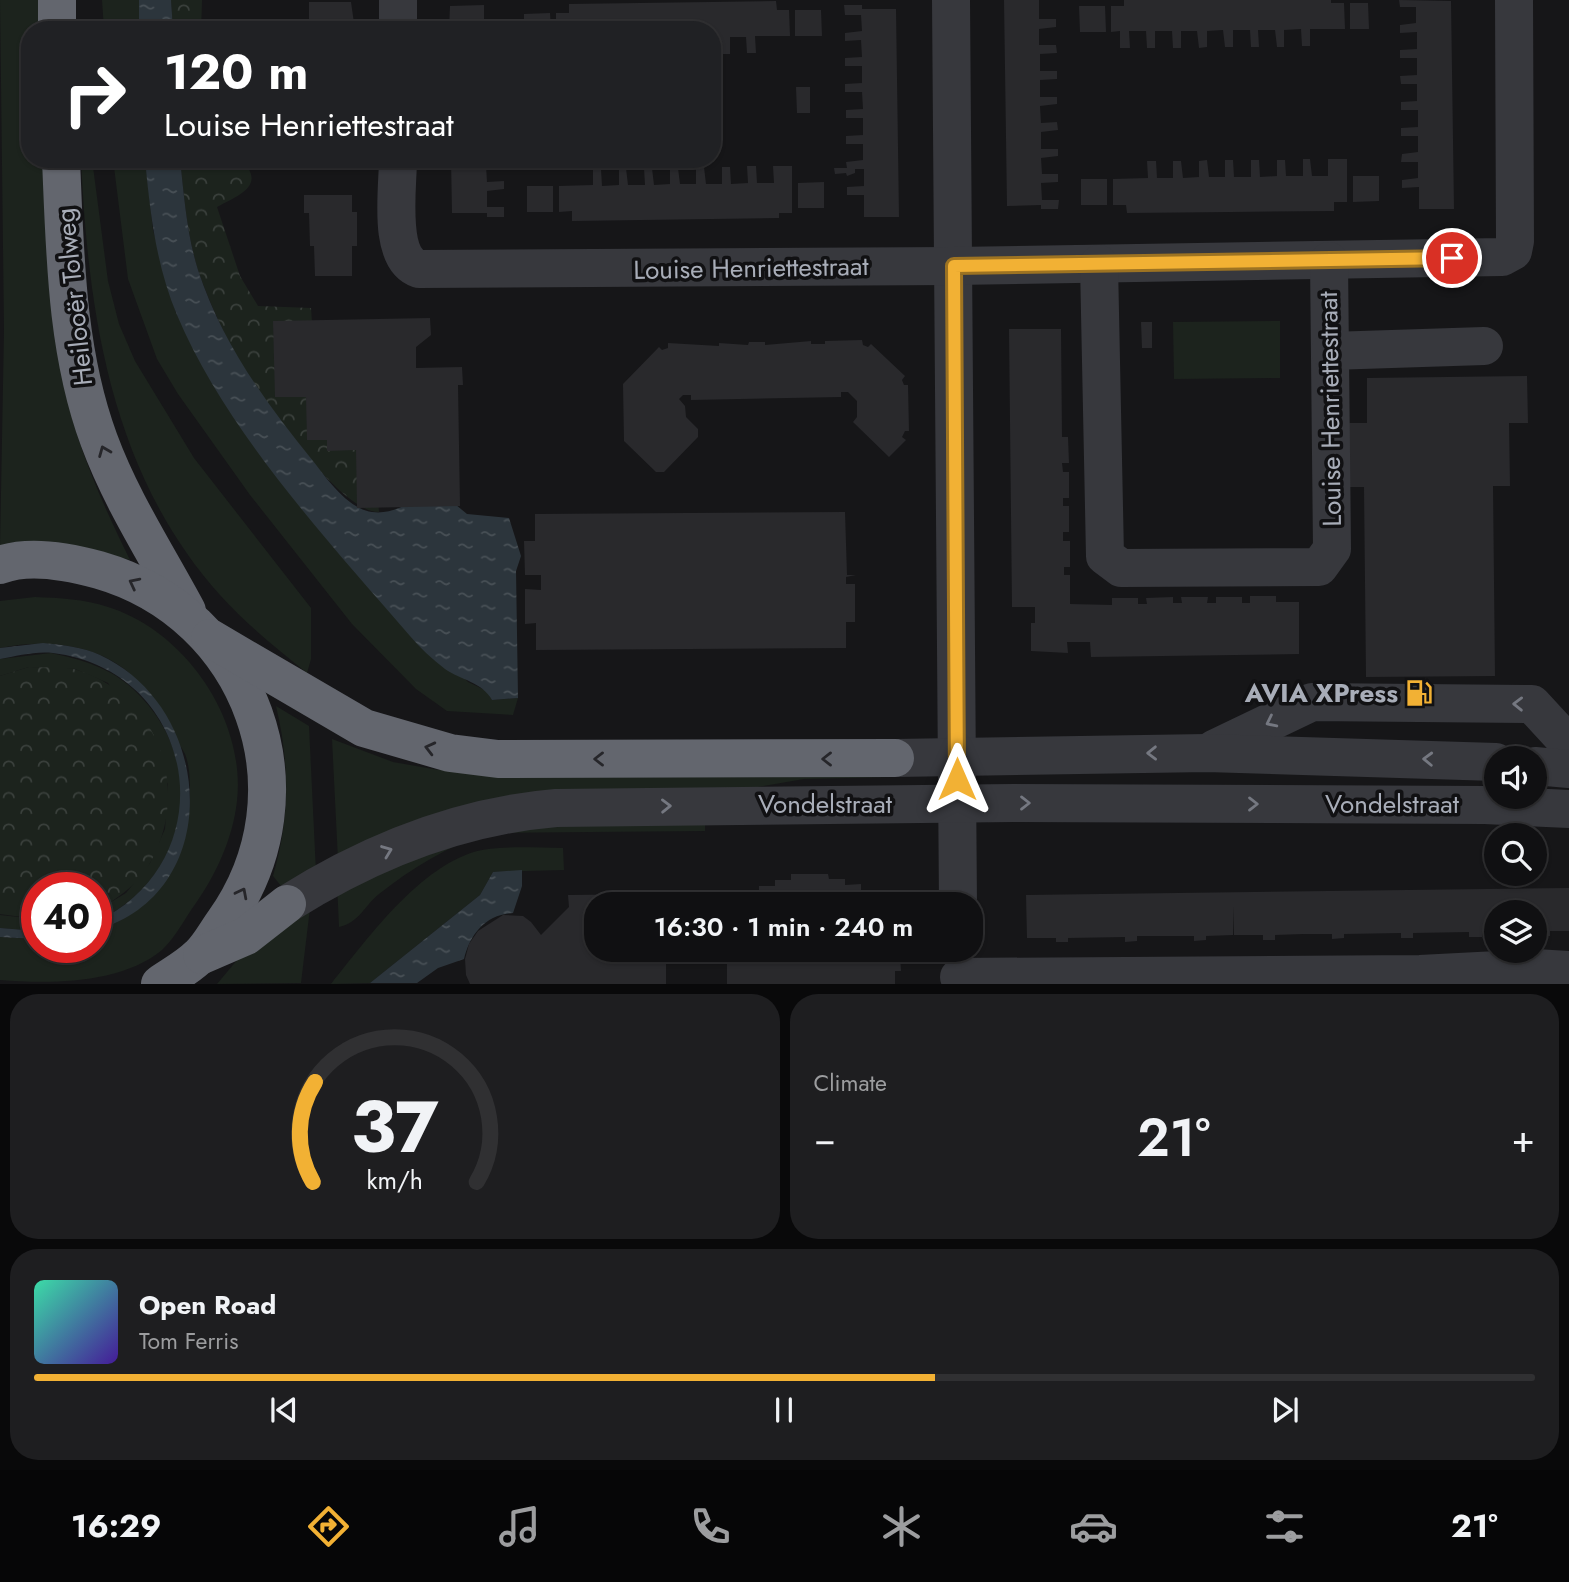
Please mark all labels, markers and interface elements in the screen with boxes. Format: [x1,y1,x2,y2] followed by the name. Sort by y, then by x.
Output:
[164,37,308,107] text: 120 m
[49,49,140,140] icon: right
[164,102,454,148] text: Louise Henriettestraat
[46,206,102,388] street label: Heilooër Tolweg
[1422,228,1482,288] pin
[1433,239,1471,277] icon: arrive
[633,247,870,289] street label: Louise Henriettestraat
[1309,290,1351,527] street label: Louise Henriettestraat
[98,446,112,458] one-way arrow
[129,577,141,591] one-way arrow
[1244,674,1398,712] place label: AVIA XPress
[1404,678,1434,708] fuel station icon: AVIA XPress
[1512,696,1523,712] one-way arrow
[1266,714,1278,728] one-way arrow
[424,742,436,756] one-way arrow
[920,742,994,816] position arrow
[1146,745,1156,761] one-way arrow
[1484,746,1547,963] map controls
[1484,746,1547,809] button: sound
[594,751,604,767] one-way arrow
[821,751,832,767] one-way arrow
[1422,752,1433,767] one-way arrow
[758,785,893,823] street label: Vondelstraat
[1325,785,1460,823] street label: Vondelstraat
[1020,795,1031,811] one-way arrow
[1248,796,1258,812] one-way arrow
[662,798,672,814] one-way arrow
[1484,823,1547,886] button: search
[381,845,393,859] one-way arrow
[21,872,112,963] speed limit sign: 40
[234,888,247,900] one-way arrow
[1484,900,1547,963] button: layers
[654,908,913,946] text: 16:30 · 1 min · 240 m
[814,1066,887,1100] text: Climate
[351,1075,439,1180] text: 37
[1137,1100,1210,1176] text: 21°
[814,1111,836,1166] text: −
[1512,1111,1535,1166] text: +
[366,1162,423,1198] text: km/h
[139,1286,276,1324] text: Open Road
[139,1324,238,1358] text: Tom Ferris
[265,1391,303,1429] icon: previous
[765,1391,803,1429] icon: pause
[1266,1391,1304,1429] icon: next
[304,1502,353,1551] icon: directions
[495,1502,544,1551] icon: music
[686,1502,735,1551] icon: phone
[877,1502,926,1551] icon: climate
[1069,1502,1118,1551] icon: car
[1260,1502,1309,1551] icon: filters
[71,1503,162,1549] text: 16:29
[1451,1503,1498,1549] text: 21°

